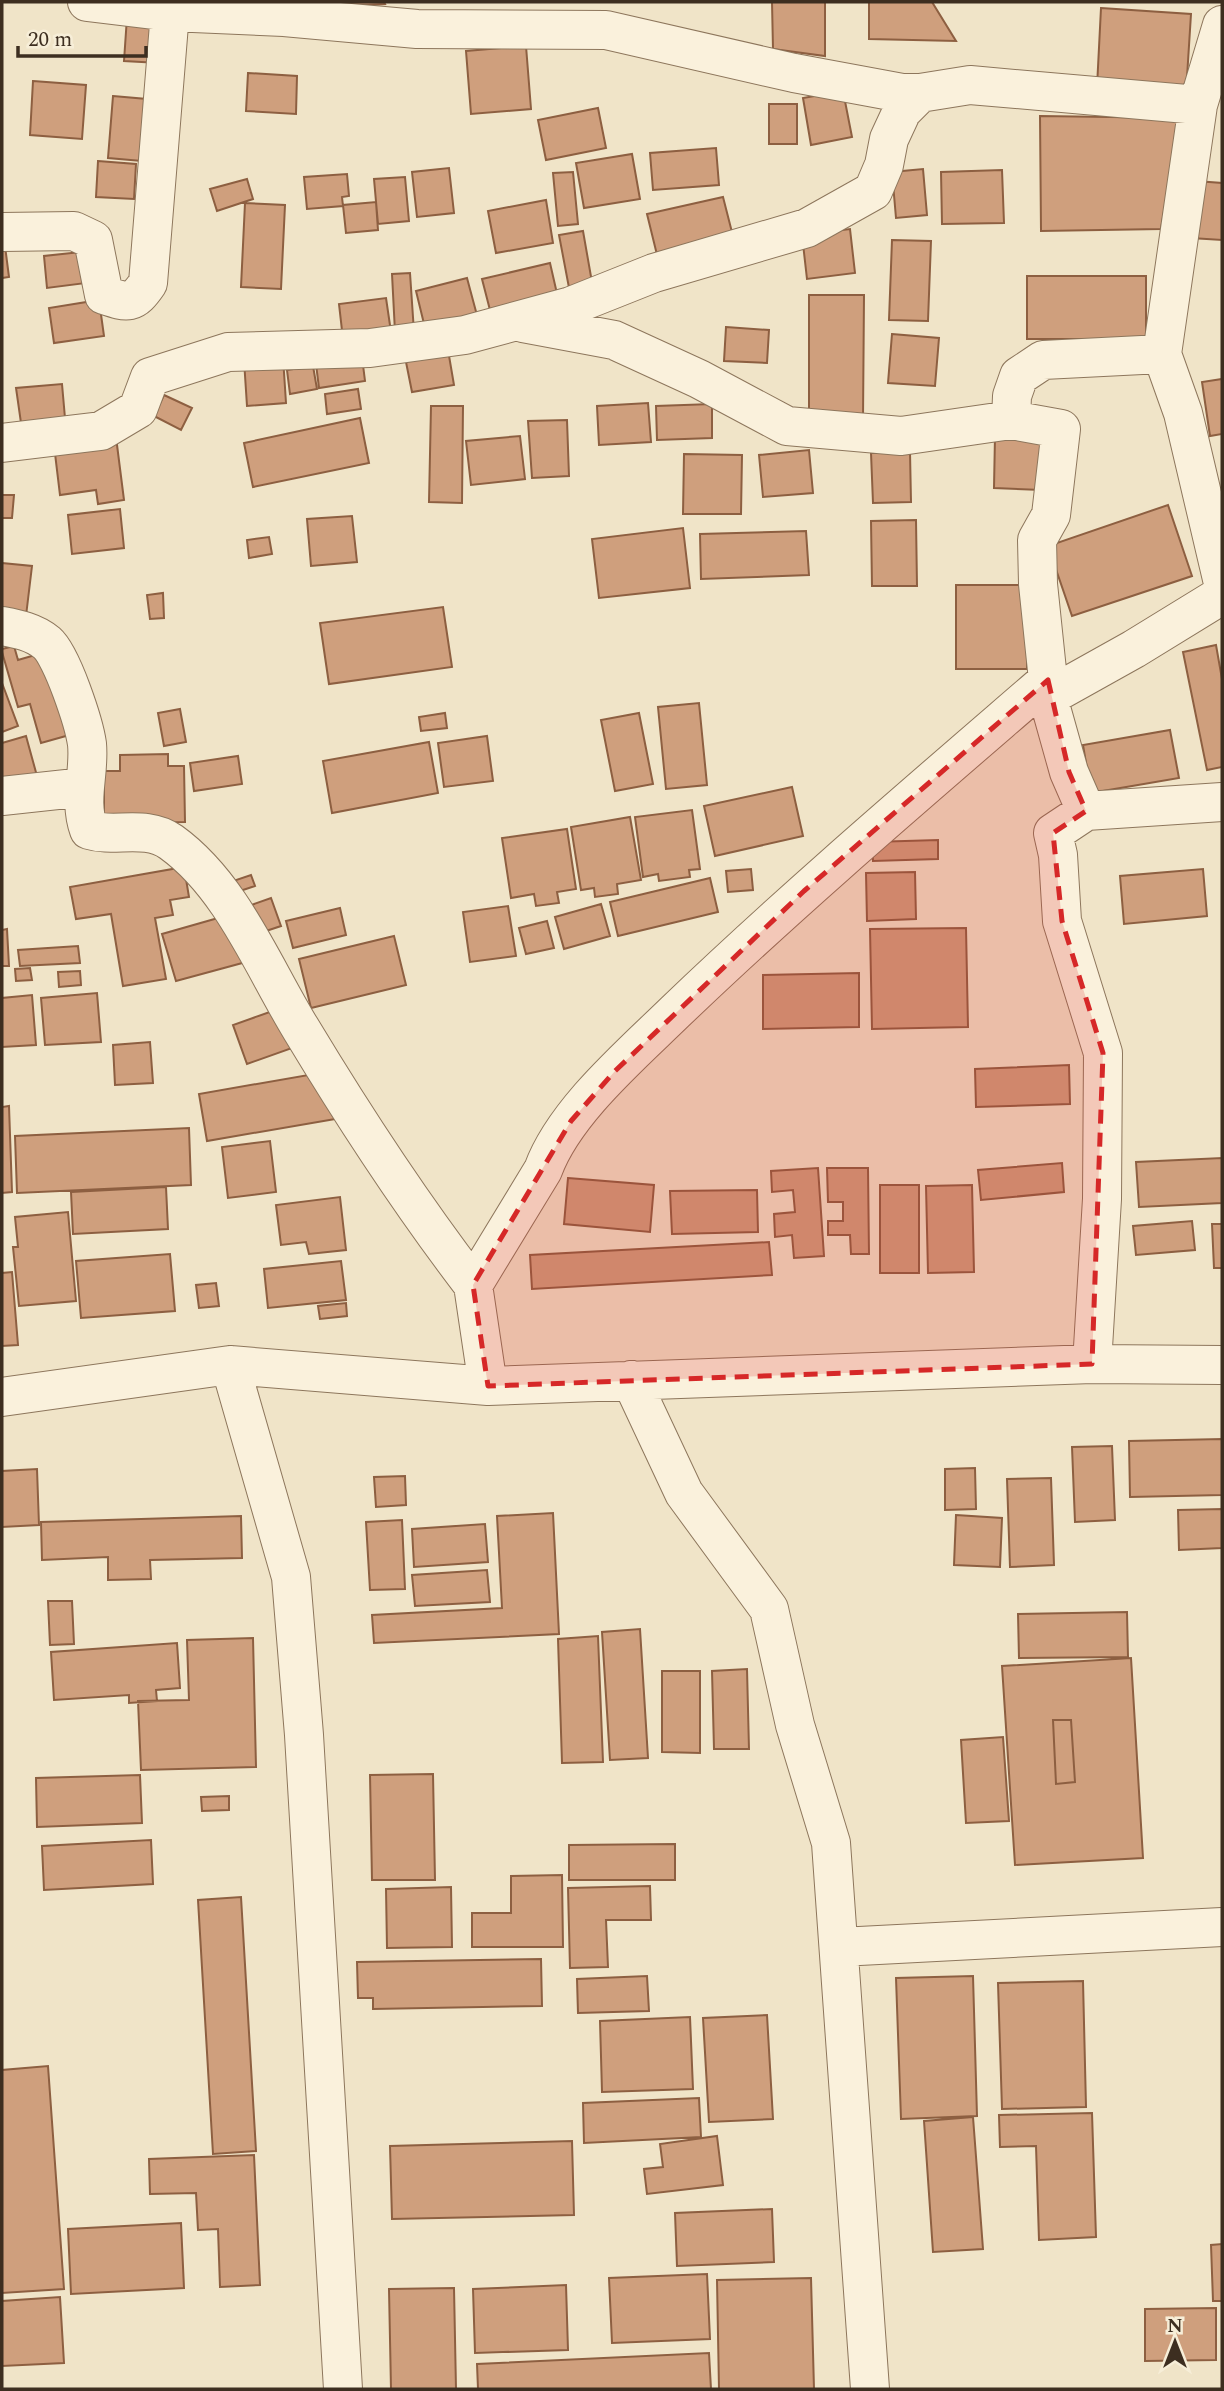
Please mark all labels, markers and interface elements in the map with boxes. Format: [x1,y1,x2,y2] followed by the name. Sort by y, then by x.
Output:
[18,14,145,58] scale bar
[28,24,72,56] text: 20 m
[1140,2307,1210,2377] north arrow
[1167,2312,1183,2341] text: N

